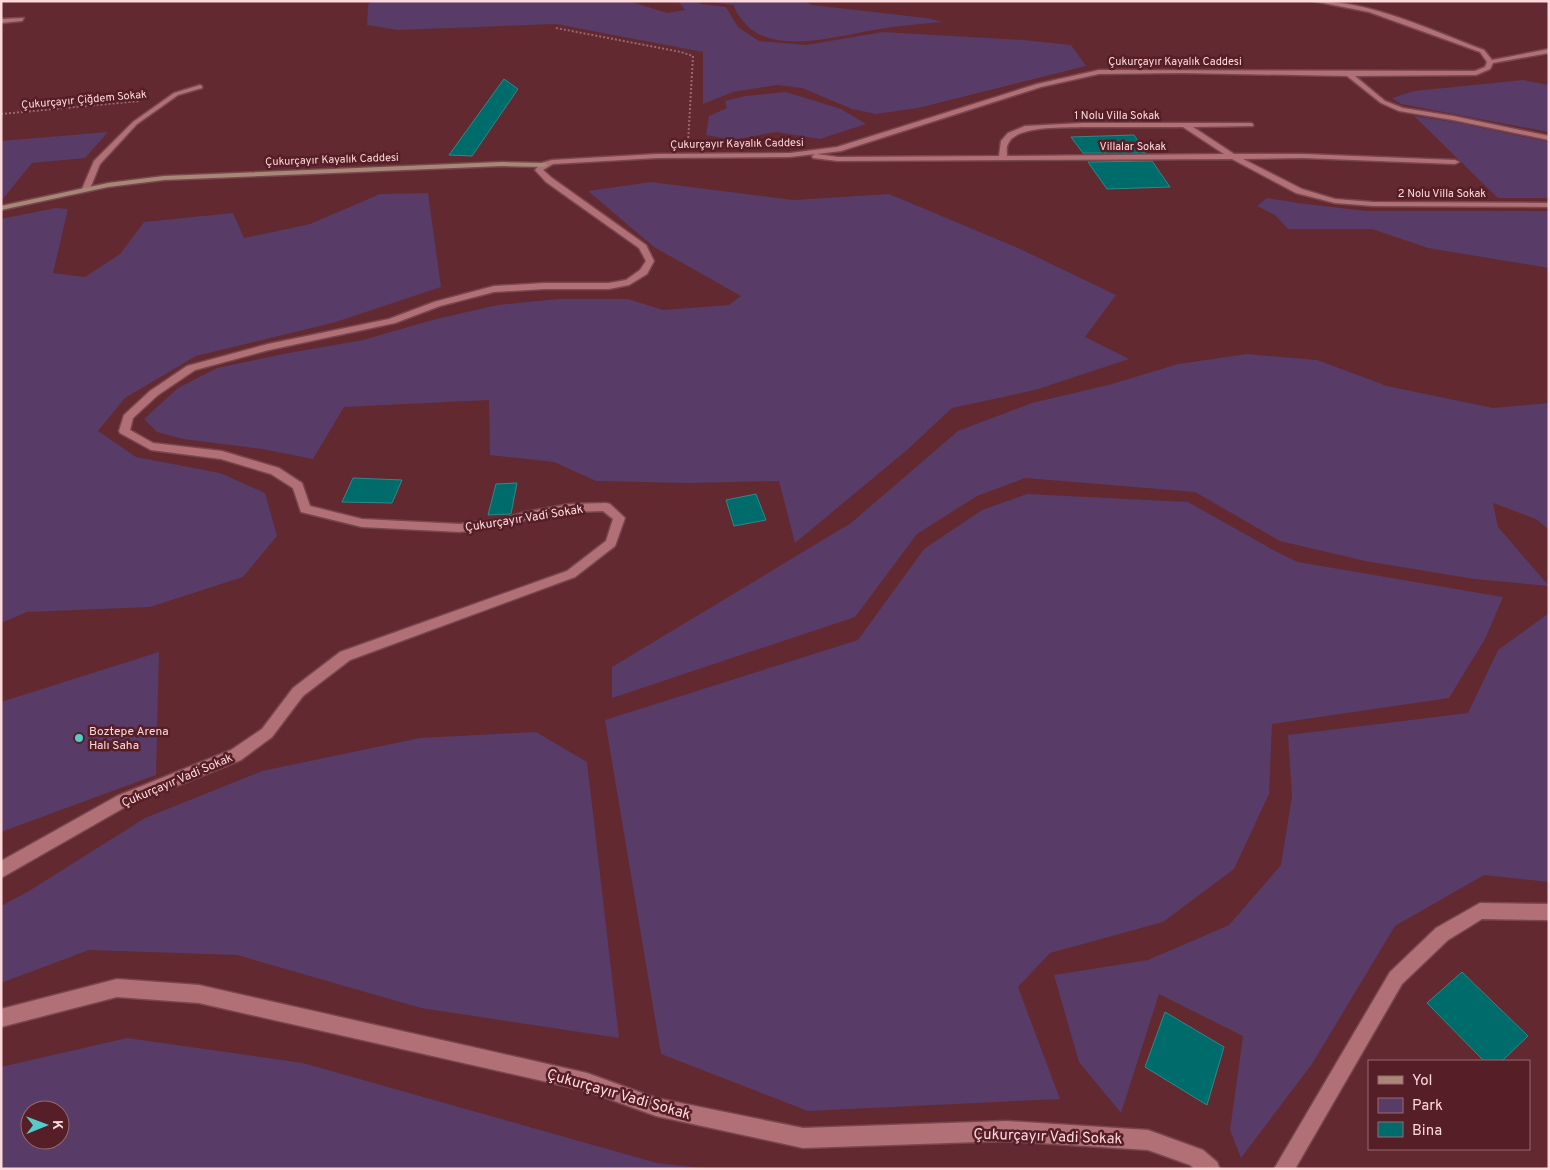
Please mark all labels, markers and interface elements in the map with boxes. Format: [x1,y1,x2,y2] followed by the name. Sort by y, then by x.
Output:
[1108,55,1242,69] street label: Çukurçayır Kayalık Caddesi
[21,88,148,112] street label: Çukurçayır Çiğdem Sokak
[1074,109,1160,123] street label: 1 Nolu Villa Sokak
[670,136,804,152] street label: Çukurçayır Kayalık Caddesi
[1100,140,1167,154] street label: Villalar Sokak
[265,151,399,169] street label: Çukurçayır Kayalık Caddesi
[1398,187,1486,201] street label: 2 Nolu Villa Sokak
[464,502,584,536] street label: Çukurçayır Vadi Sokak
[89,724,169,754] place label: Boztepe Arena Halı Saha
[73,732,85,744] marker: Boztepe Arena Halı Saha
[119,750,235,812] street label: Çukurçayır Vadi Sokak
[1368,1060,1530,1150] legend
[544,1066,693,1125] street label: Çukurçayır Vadi Sokak
[1412,1072,1433,1091] text: Yol
[1412,1097,1443,1116] text: Park
[20,1100,70,1150] north arrow
[48,1120,65,1130] text: K
[1412,1122,1442,1141] text: Bina
[973,1125,1123,1150] street label: Çukurçayır Vadi Sokak

